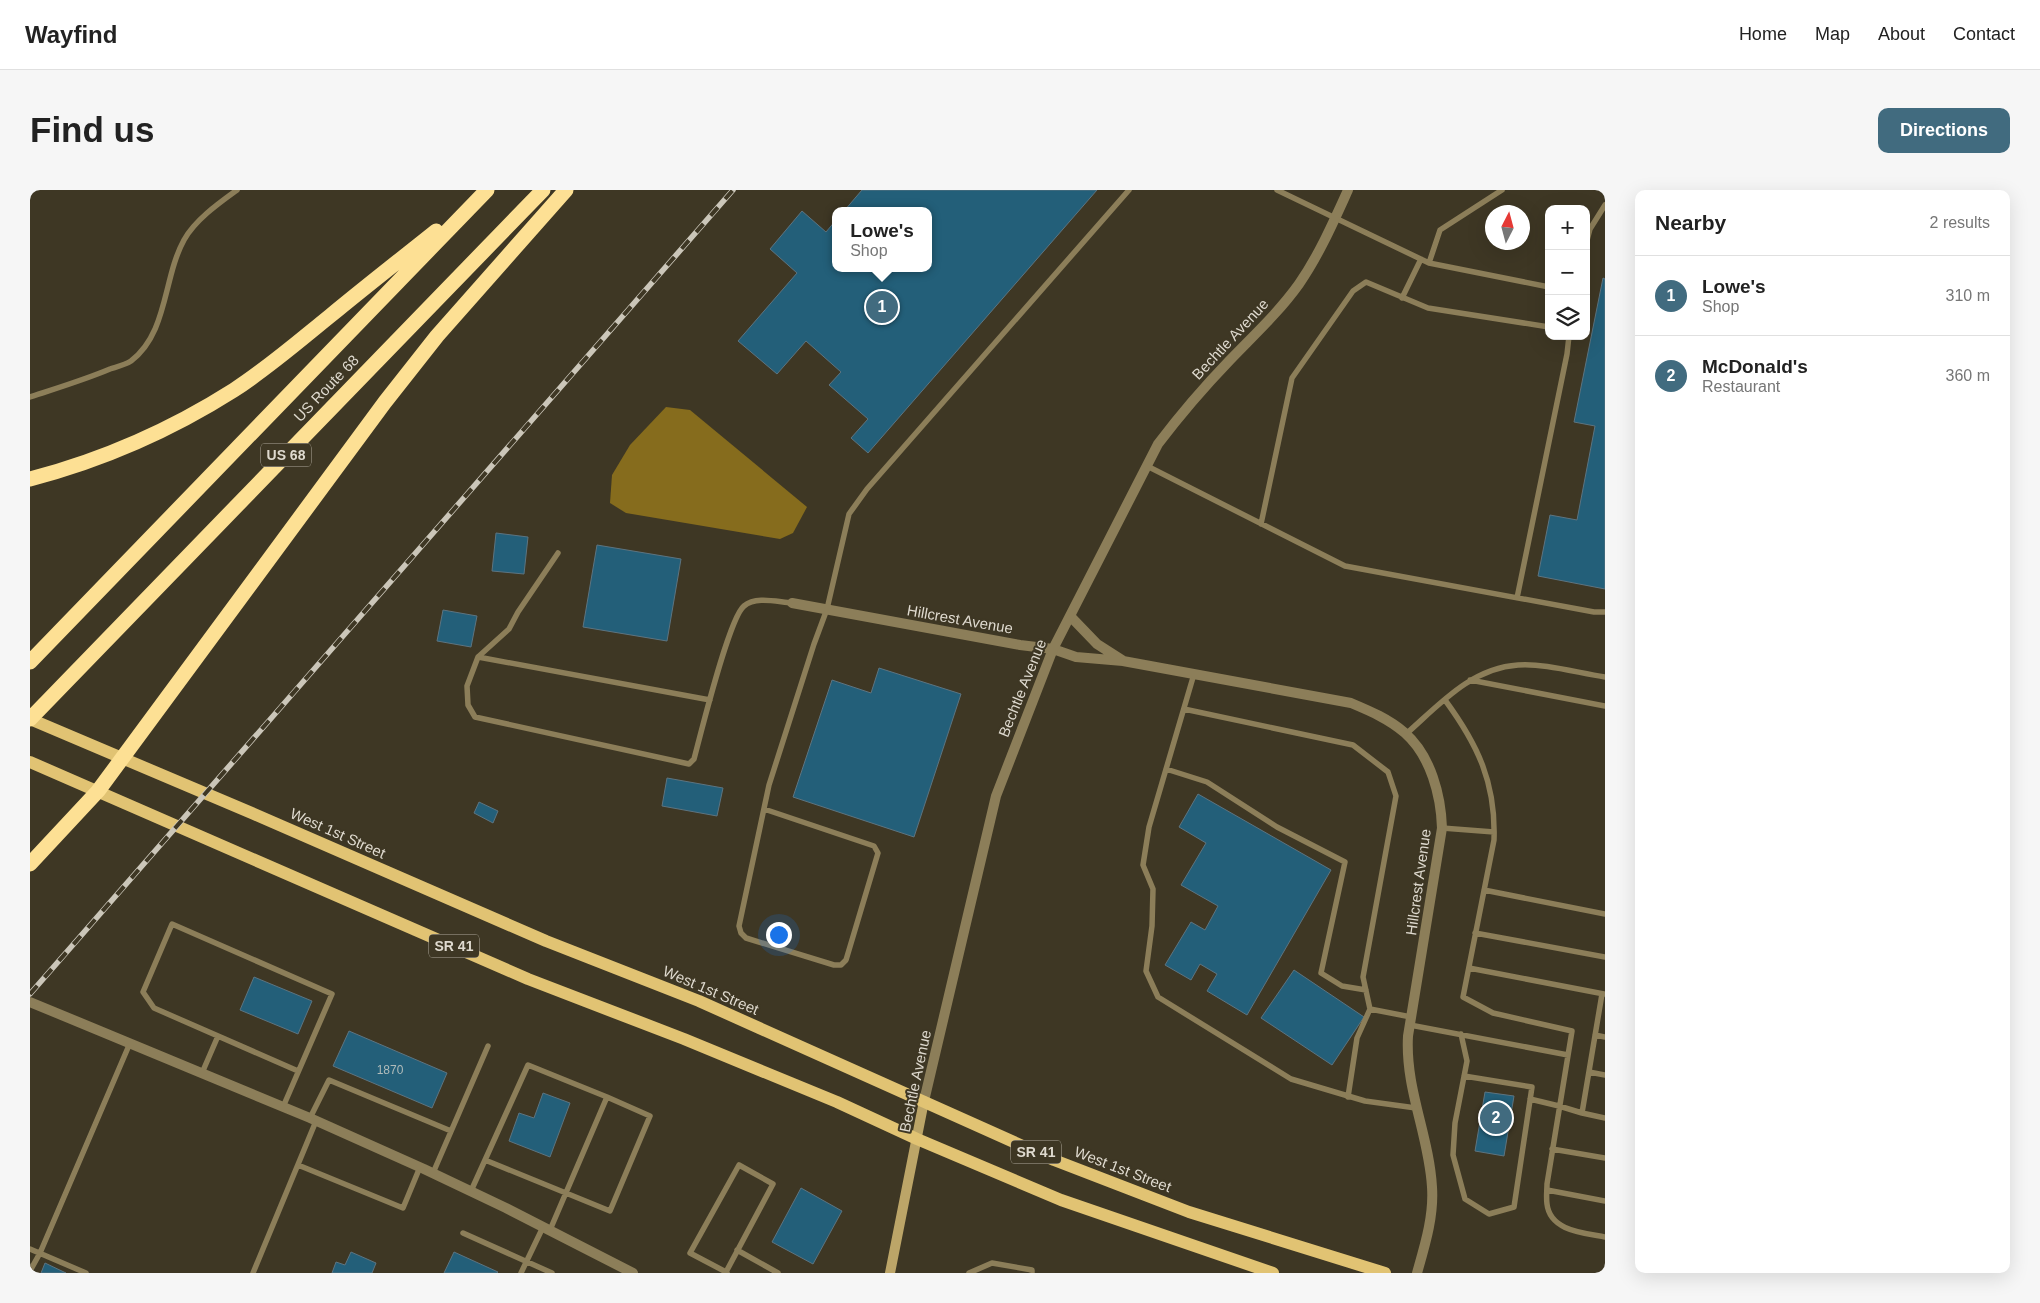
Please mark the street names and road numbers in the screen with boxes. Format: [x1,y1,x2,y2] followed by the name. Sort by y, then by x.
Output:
[1188,295,1272,383] street label: Bechtle Avenue
[290,351,362,425] street label: US Route 68
[261,444,311,466] road number: US 68
[906,601,1014,637] street label: Hillcrest Avenue
[995,637,1049,739] street label: Bechtle Avenue
[288,804,389,862] street label: West 1st Street
[1402,828,1434,936] street label: Hillcrest Avenue
[429,934,479,958] road number: SR 41
[661,962,762,1018] street label: West 1st Street
[896,1028,934,1134] street label: Bechtle Avenue
[1011,1140,1061,1164] road number: SR 41
[1072,1143,1175,1196] street label: West 1st Street

